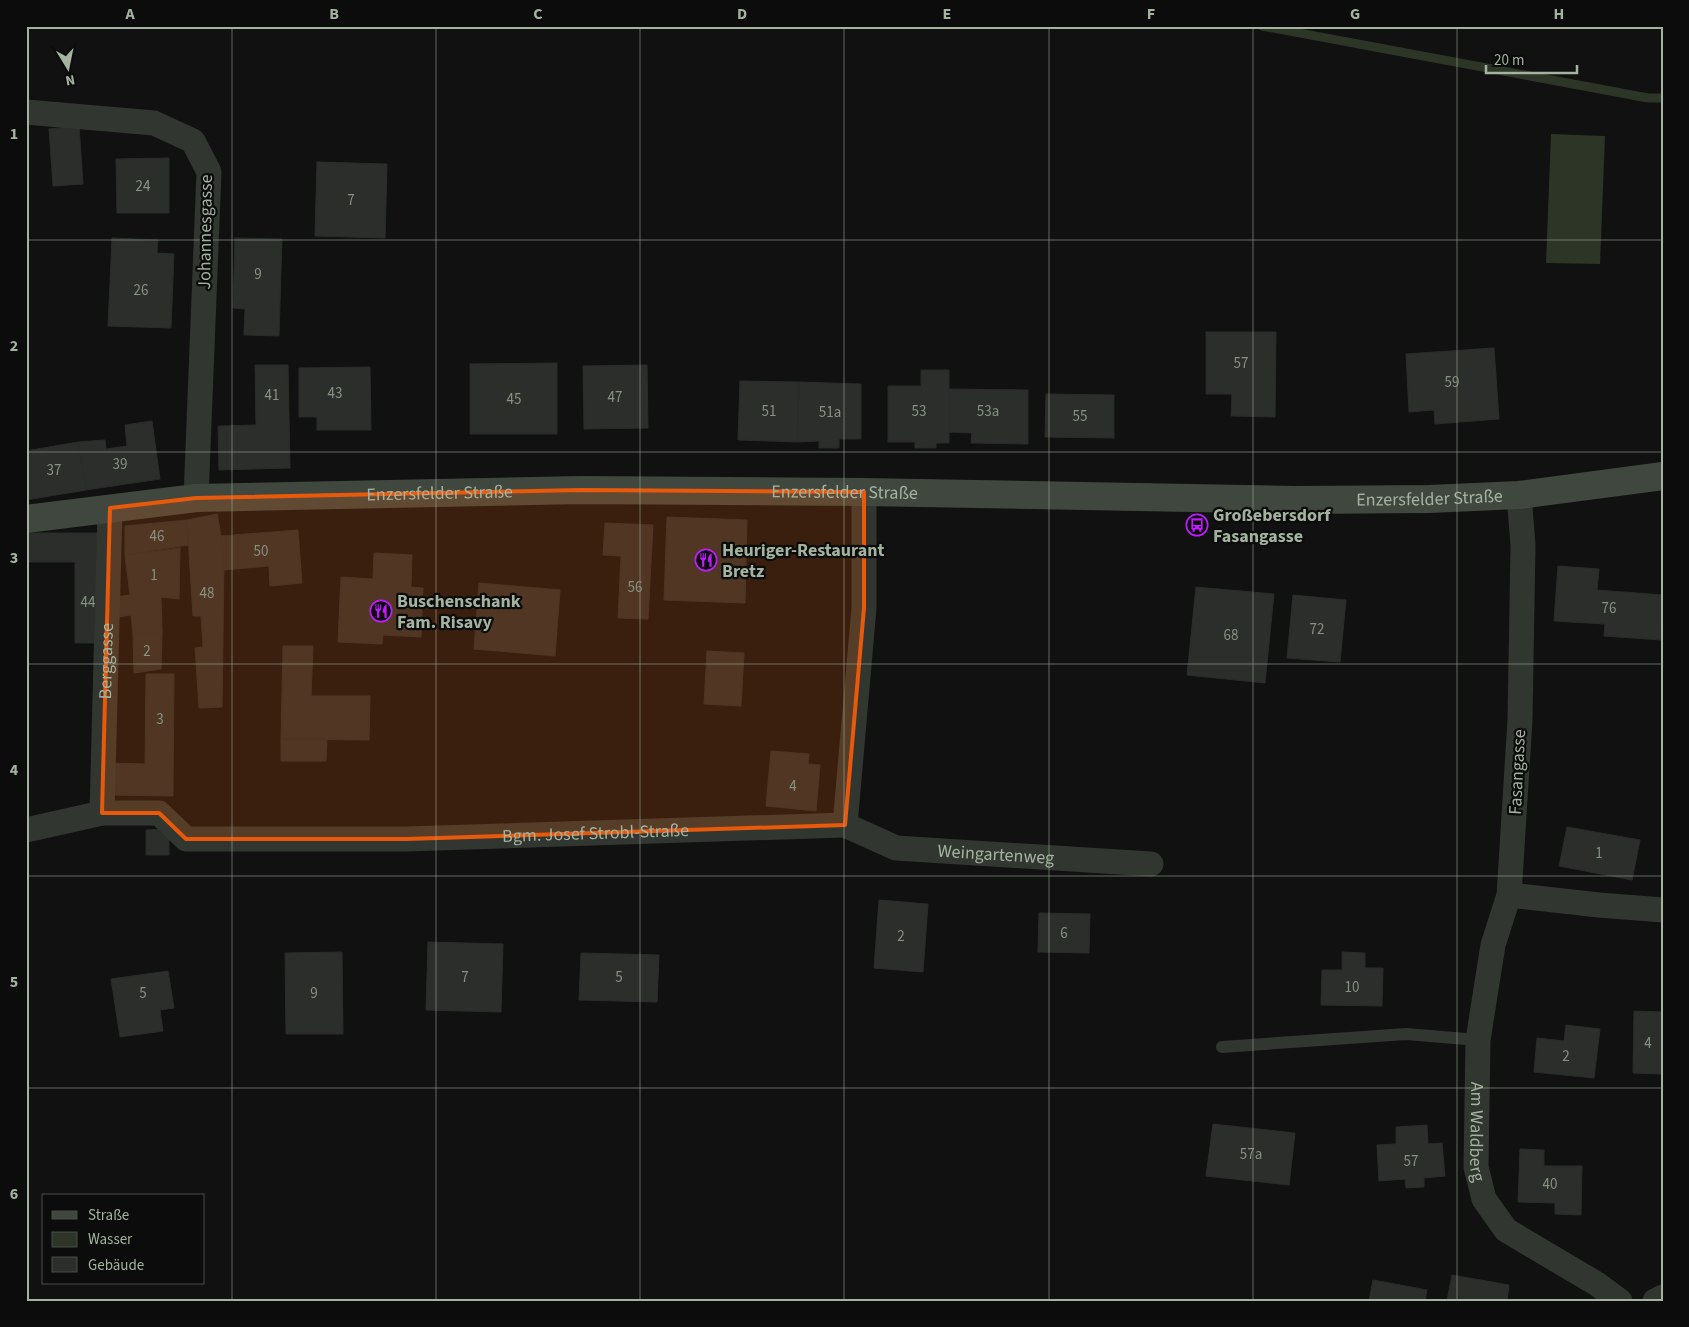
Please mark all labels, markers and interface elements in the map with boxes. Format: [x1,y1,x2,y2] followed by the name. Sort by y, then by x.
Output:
[124,3,135,25] text: A
[329,3,339,25] text: B
[533,3,543,25] text: C
[737,3,747,25] text: D
[943,3,951,25] text: E
[1147,3,1155,25] text: F
[1350,3,1360,25] text: G
[1554,3,1564,25] text: H
[42,42,92,92] north arrow
[1486,42,1578,74] scale bar
[1494,50,1524,71] text: 20 m
[64,69,76,90] text: N
[10,123,18,145] text: 1
[192,174,219,290] street label: Johannesgasse
[136,176,151,197] house number: 24
[347,190,355,211] house number: 7
[254,264,262,285] house number: 9
[134,280,148,301] house number: 26
[10,335,18,357] text: 2
[1234,353,1248,374] house number: 57
[1445,372,1459,393] house number: 59
[328,383,342,404] house number: 43
[265,385,279,406] house number: 41
[608,387,622,408] house number: 47
[507,389,521,410] house number: 45
[762,401,776,422] house number: 51
[912,401,926,422] house number: 53
[977,401,999,422] house number: 53a
[819,402,841,423] house number: 51a
[1073,406,1087,427] house number: 55
[113,454,127,475] house number: 39
[47,460,61,481] house number: 37
[366,479,513,507] street label: Enzersfelder Straße
[771,479,918,506] street label: Enzersfelder Straße
[1356,484,1503,513] street label: Enzersfelder Straße
[1213,503,1331,549] place label: Großebersdorf Fasangasse
[1185,513,1209,537] bus stop icon: Großebersdorf Fasangasse
[150,526,164,547] house number: 46
[722,538,885,584] place label: Heuriger-Restaurant Bretz
[254,541,268,562] house number: 50
[10,547,18,569] text: 3
[694,548,718,572] restaurant icon: Heuriger-Restaurant Bretz
[150,565,158,586] house number: 1
[628,577,642,598] house number: 56
[200,583,214,604] house number: 48
[397,589,521,635] place label: Buschenschank Fam. Risavy
[81,592,96,613] house number: 44
[1602,598,1616,619] house number: 76
[369,599,393,623] restaurant icon: Buschenschank Fam. Risavy
[1310,619,1324,640] house number: 72
[93,622,120,700] street label: Berggasse
[1224,625,1238,646] house number: 68
[143,641,151,662] house number: 2
[156,709,164,730] house number: 3
[1503,729,1532,815] street label: Fasangasse
[10,759,19,781] text: 4
[789,776,797,797] house number: 4
[502,818,689,849] street label: Bgm. Josef Strobl-Straße
[937,839,1055,871] street label: Weingartenweg
[1595,843,1603,864] house number: 1
[1060,923,1068,944] house number: 6
[897,926,905,947] house number: 2
[461,967,469,988] house number: 7
[615,967,623,988] house number: 5
[10,971,18,993] text: 5
[1345,977,1359,998] house number: 10
[139,983,147,1004] house number: 5
[310,983,318,1004] house number: 9
[1644,1033,1652,1054] house number: 4
[1562,1046,1570,1067] house number: 2
[1463,1082,1491,1184] street label: Am Waldberg
[1240,1144,1262,1165] house number: 57a
[1404,1151,1418,1172] house number: 57
[1543,1174,1557,1195] house number: 40
[10,1183,18,1205] text: 6
[42,1194,205,1284] legend
[88,1205,129,1226] text: Straße
[88,1229,133,1250] text: Wasser
[88,1255,144,1276] text: Gebäude

